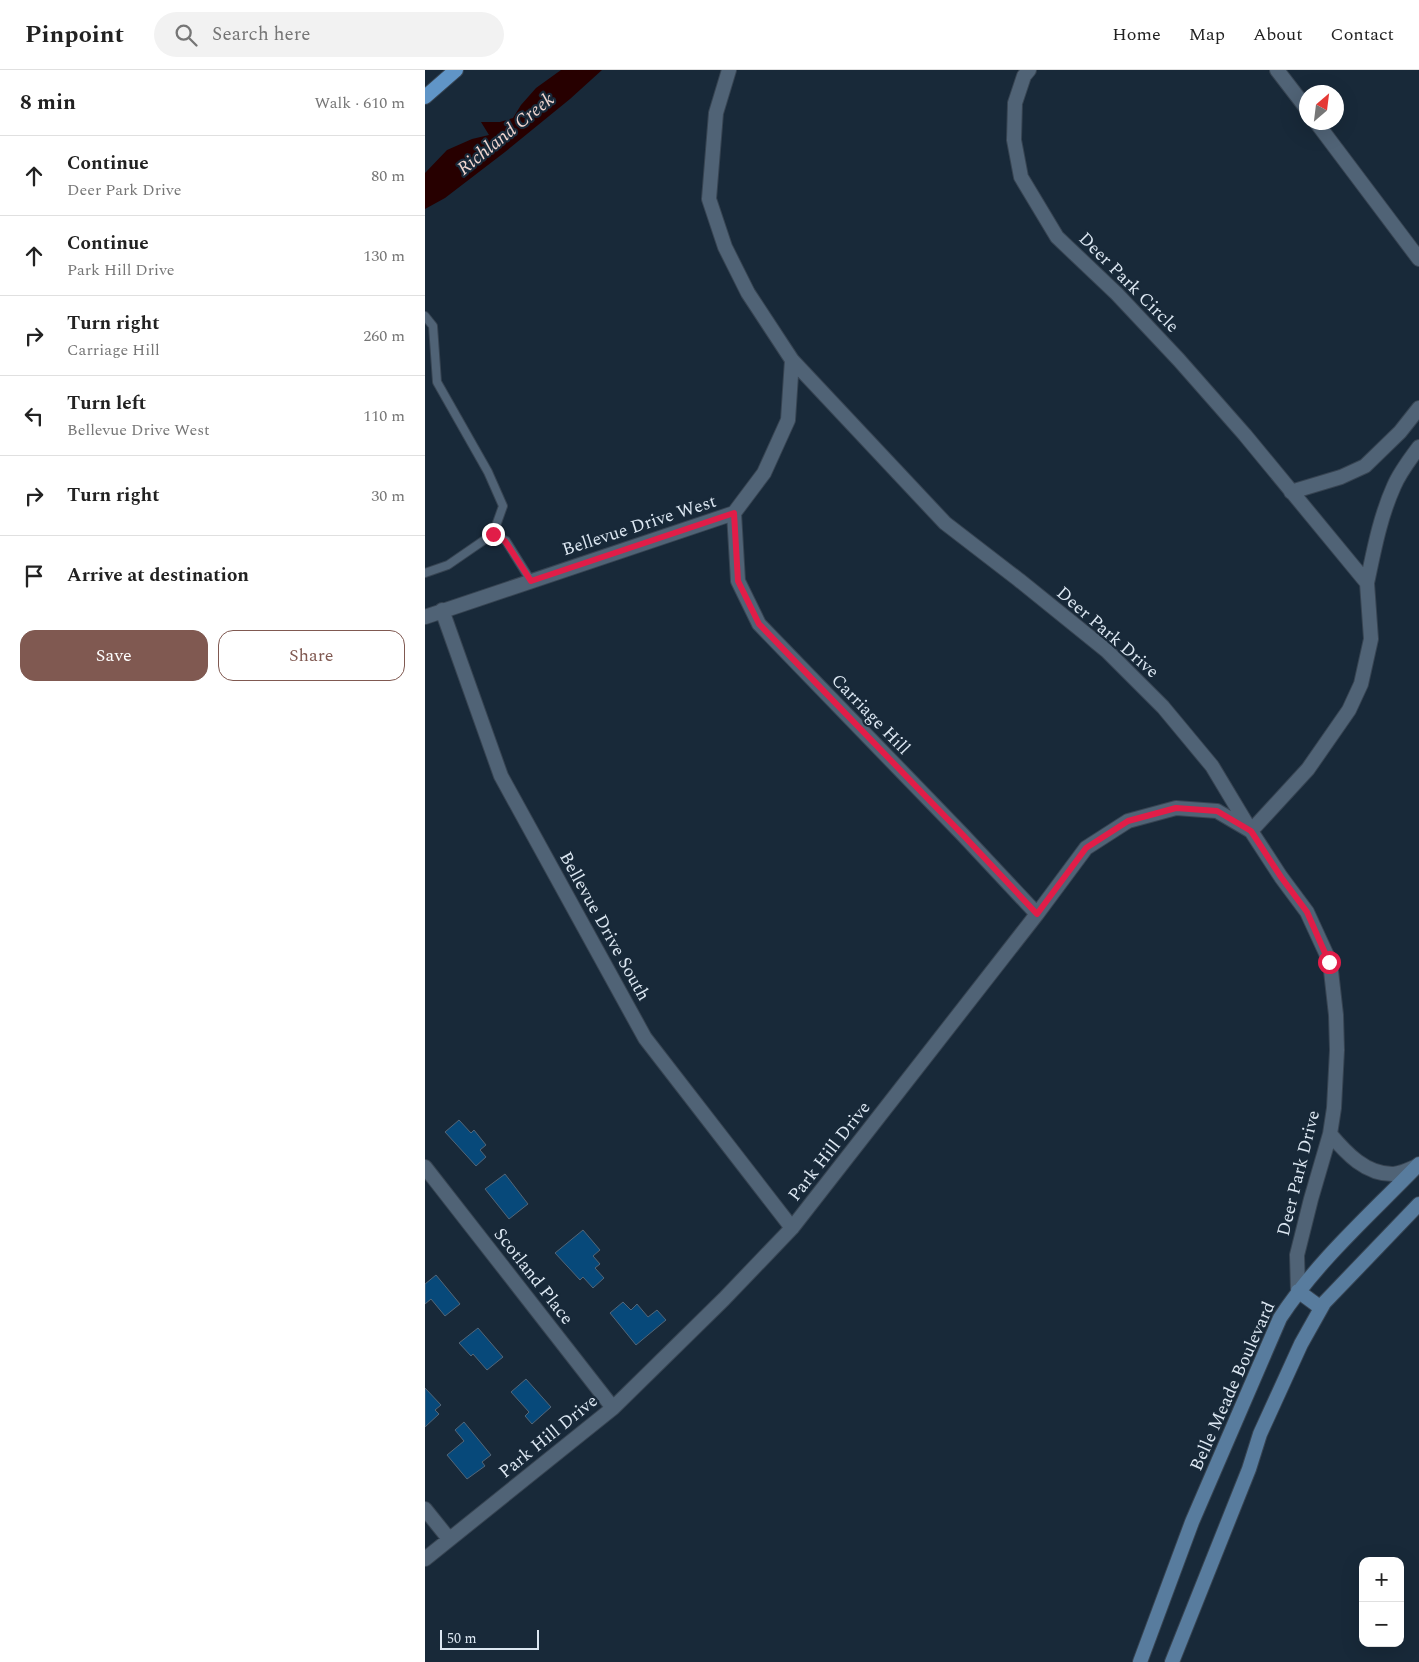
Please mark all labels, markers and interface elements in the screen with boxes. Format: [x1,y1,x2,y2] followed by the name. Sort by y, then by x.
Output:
[154,12,504,57] search box
[25,17,124,53] text: Pinpoint
[212,20,310,49] text: Search here
[172,21,200,49] icon: search
[1112,21,1161,48] text: Home
[1189,21,1225,48] text: Map
[1253,21,1303,48] text: About
[1331,21,1394,48] text: Contact
[1299,85,1344,130] north arrow
[451,86,561,183] water label: Richland Creek
[20,87,76,119] text: 8 min
[314,91,405,115] text: Walk · 610 m
[67,149,149,178] text: Continue
[20,162,48,190] icon: ahead
[371,164,405,188] text: 80 m
[67,178,181,202] text: Deer Park Drive
[1072,226,1185,339] street label: Deer Park Circle
[67,229,149,258] text: Continue
[20,242,48,270] icon: ahead
[363,244,405,268] text: 130 m
[67,258,175,282] text: Park Hill Drive
[67,309,160,338] text: Turn right
[20,322,48,350] icon: right
[363,324,405,348] text: 260 m
[67,338,160,362] text: Carriage Hill
[67,389,146,418] text: Turn left
[20,402,48,430] icon: left
[363,404,405,428] text: 110 m
[67,418,210,442] text: Bellevue Drive West
[67,481,160,510] text: Turn right
[20,482,48,510] icon: right
[371,484,405,508] text: 30 m
[559,488,720,563] street label: Bellevue Drive West
[482,523,505,546] route end
[67,561,249,590] text: Arrive at destination
[20,562,48,590] icon: arrive
[1050,580,1165,685] street label: Deer Park Drive
[20,630,208,681] button: Save
[218,630,405,681] button: Share
[825,668,917,761] street label: Carriage Hill
[552,847,657,1006] street label: Bellevue Drive South
[1318,951,1341,974] route start
[782,1095,877,1207] street label: Park Hill Drive
[1270,1107,1327,1239] street label: Deer Park Drive
[487,1222,580,1331] street label: Scotland Place
[1183,1297,1282,1475] street label: Belle Meade Boulevard
[493,1388,604,1485] street label: Park Hill Drive
[1359,1557,1404,1647] map controls
[1359,1557,1404,1602] button: +
[1359,1602,1404,1647] button: −
[440,1627,539,1650] scale bar
[447,1628,477,1649] text: 50 m

